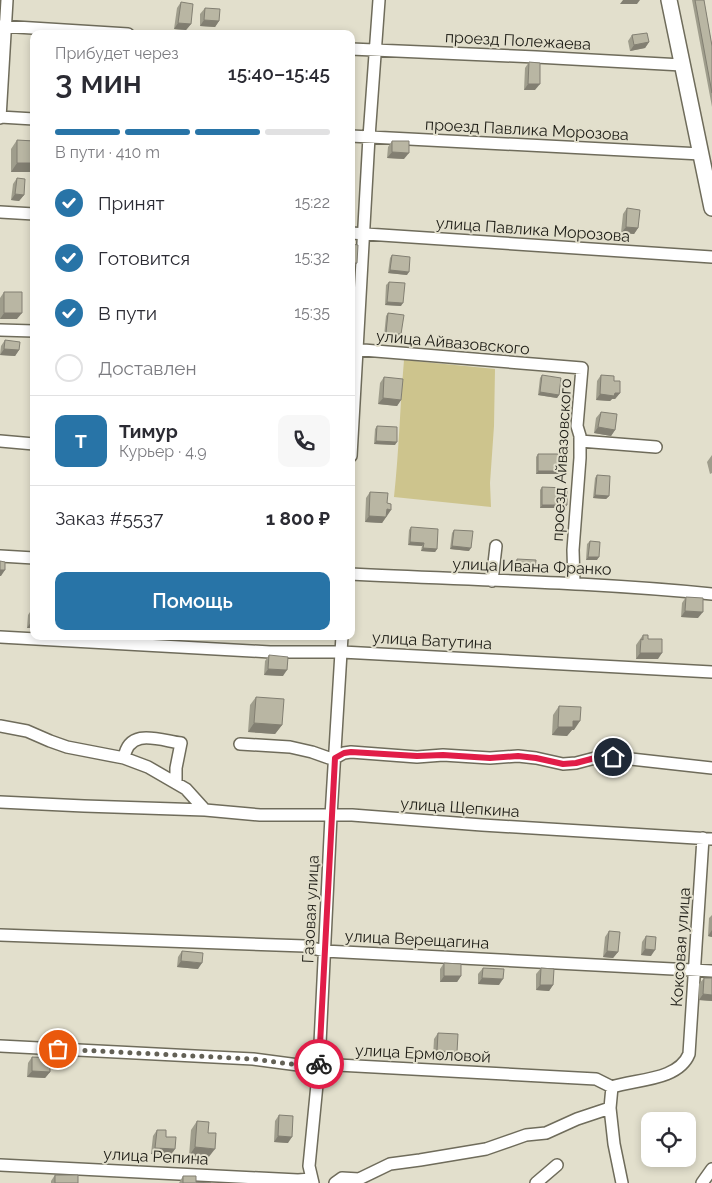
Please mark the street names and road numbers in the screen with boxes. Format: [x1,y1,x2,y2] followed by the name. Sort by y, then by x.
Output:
[445,27,591,54] street label: проезд Полежаева
[425,115,629,144] street label: проезд Павлика Морозова
[435,213,631,246] street label: улица Павлика Морозова
[375,326,531,359] street label: улица Айвазовского
[548,378,575,542] street label: проезд Айвазовского
[452,554,612,579] street label: улица Ивана Франко
[372,628,492,653] street label: улица Ватутина
[400,794,520,821] street label: улица Щепкина
[298,854,323,964] street label: Газовая улица
[667,887,694,1007] street label: Коксовая улица
[344,926,490,953] street label: улица Верещагина
[355,1040,491,1067] street label: улица Ермоловой
[103,1144,209,1169] street label: улица Репина

